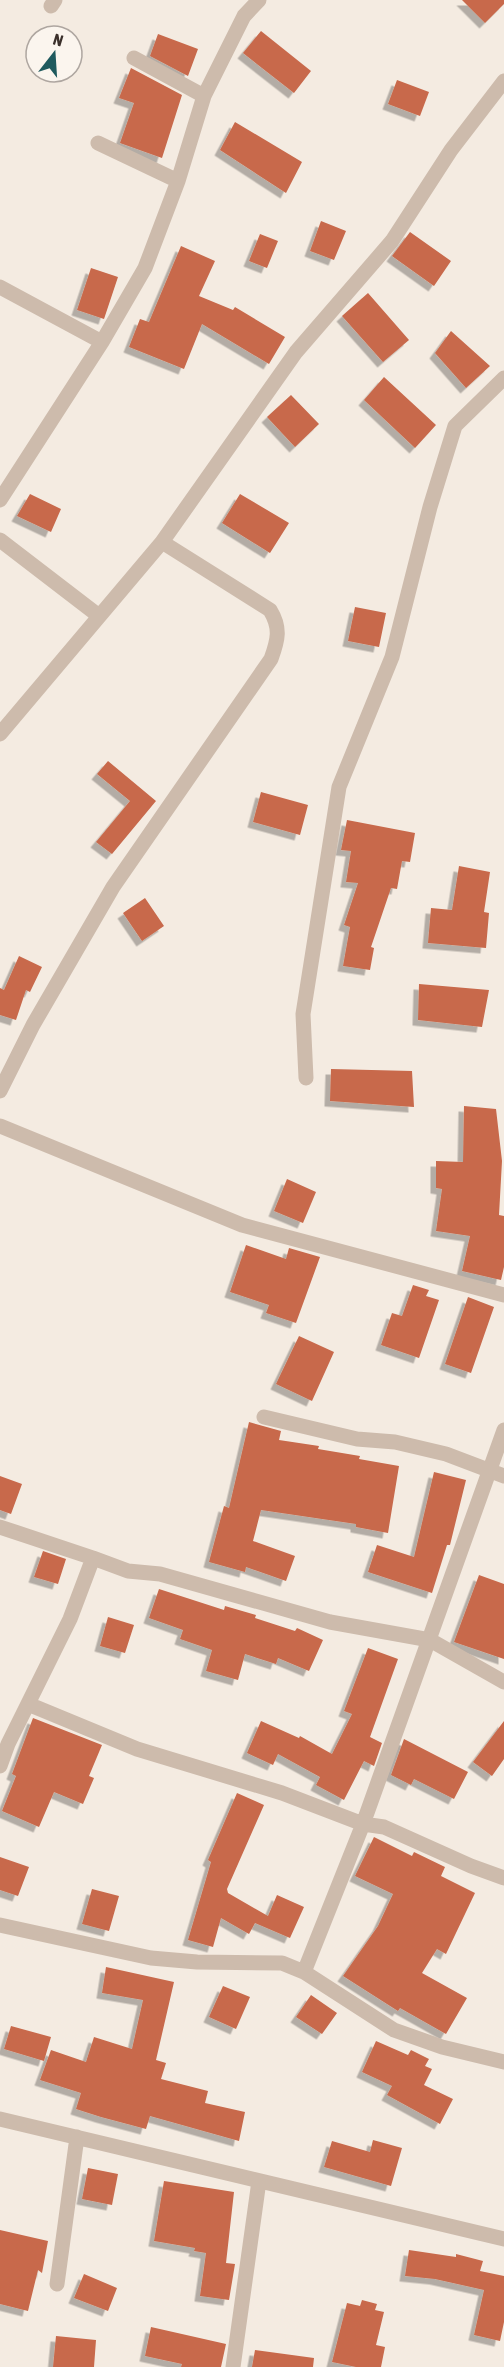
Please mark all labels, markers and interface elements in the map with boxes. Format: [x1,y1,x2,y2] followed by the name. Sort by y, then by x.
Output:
[24,24,84,84] north arrow
[51,30,66,50] text: N

